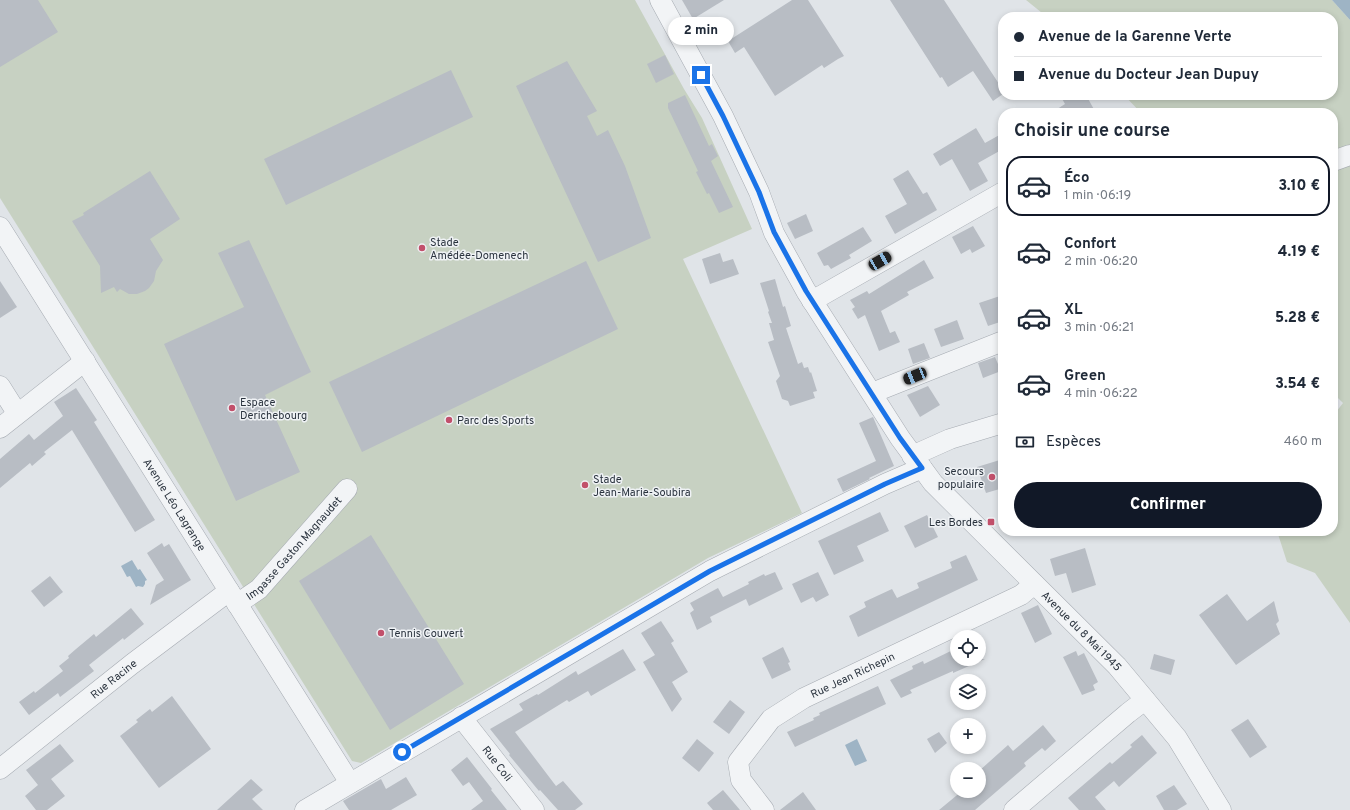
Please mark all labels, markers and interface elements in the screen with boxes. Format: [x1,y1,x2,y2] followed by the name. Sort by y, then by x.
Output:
[668,17,734,45] callout: 2 min
[684,23,718,39] text: 2 min
[1038,28,1232,47] text: Avenue de la Garenne Verte
[692,66,710,84] route end
[1038,66,1259,85] text: Avenue du Docteur Jean Dupuy
[1014,120,1170,143] text: Choisir une course
[1016,168,1052,204] icon: car
[1064,169,1089,188] text: Éco
[1278,177,1320,196] text: 3.10 €
[1064,188,1131,204] text: 1 min · 06:19
[1016,234,1052,270] icon: car
[1064,235,1116,254] text: Confort
[430,236,528,263] place label: Stade Amédée-Domenech
[417,243,427,253] marker: Stade Amédée-Domenech
[1278,243,1320,262] text: 4.19 €
[867,250,893,272] car
[1064,254,1138,270] text: 2 min · 06:20
[1016,300,1052,336] icon: car
[1064,301,1082,320] text: XL
[1275,309,1320,328] text: 5.28 €
[1064,320,1134,336] text: 3 min · 06:21
[902,366,928,386] car
[1016,366,1052,402] icon: car
[1064,367,1106,386] text: Green
[1275,375,1320,394] text: 3.54 €
[1064,386,1138,402] text: 4 min · 06:22
[240,396,307,423] place label: Espace Derichebourg
[227,403,237,413] marker: Espace Derichebourg
[457,414,534,428] place label: Parc des Sports
[444,415,454,425] marker: Parc des Sports
[1014,431,1036,453] icon: cash
[1046,433,1101,452] text: Espèces
[1284,434,1322,450] text: 460 m
[139,456,208,554] street label: Avenue Léo Lagrange
[938,465,984,492] place label: Secours populaire
[987,472,997,482] marker: Secours populaire
[593,473,691,500] place label: Stade Jean-Marie-Soubira
[580,480,590,490] marker: Stade Jean-Marie-Soubira
[1014,482,1322,528] button: Confirmer
[244,494,345,604] street label: Impasse Gaston Magnaudet
[929,516,983,530] place label: Les Bordes
[986,517,996,527] marker: Les Bordes
[1038,589,1124,674] street label: Avenue du 8 Mai 1945
[389,627,463,641] place label: Tennis Couvert
[376,628,386,638] marker: Tennis Couvert
[950,630,986,798] map controls
[950,630,986,666] button: locate
[808,650,897,702] street label: Rue Jean Richepin
[88,657,140,702] street label: Rue Racine
[950,674,986,710] button: layers
[950,718,986,754] button: +
[393,743,411,761] route start
[479,744,515,784] street label: Rue Coli
[950,762,986,798] button: −

